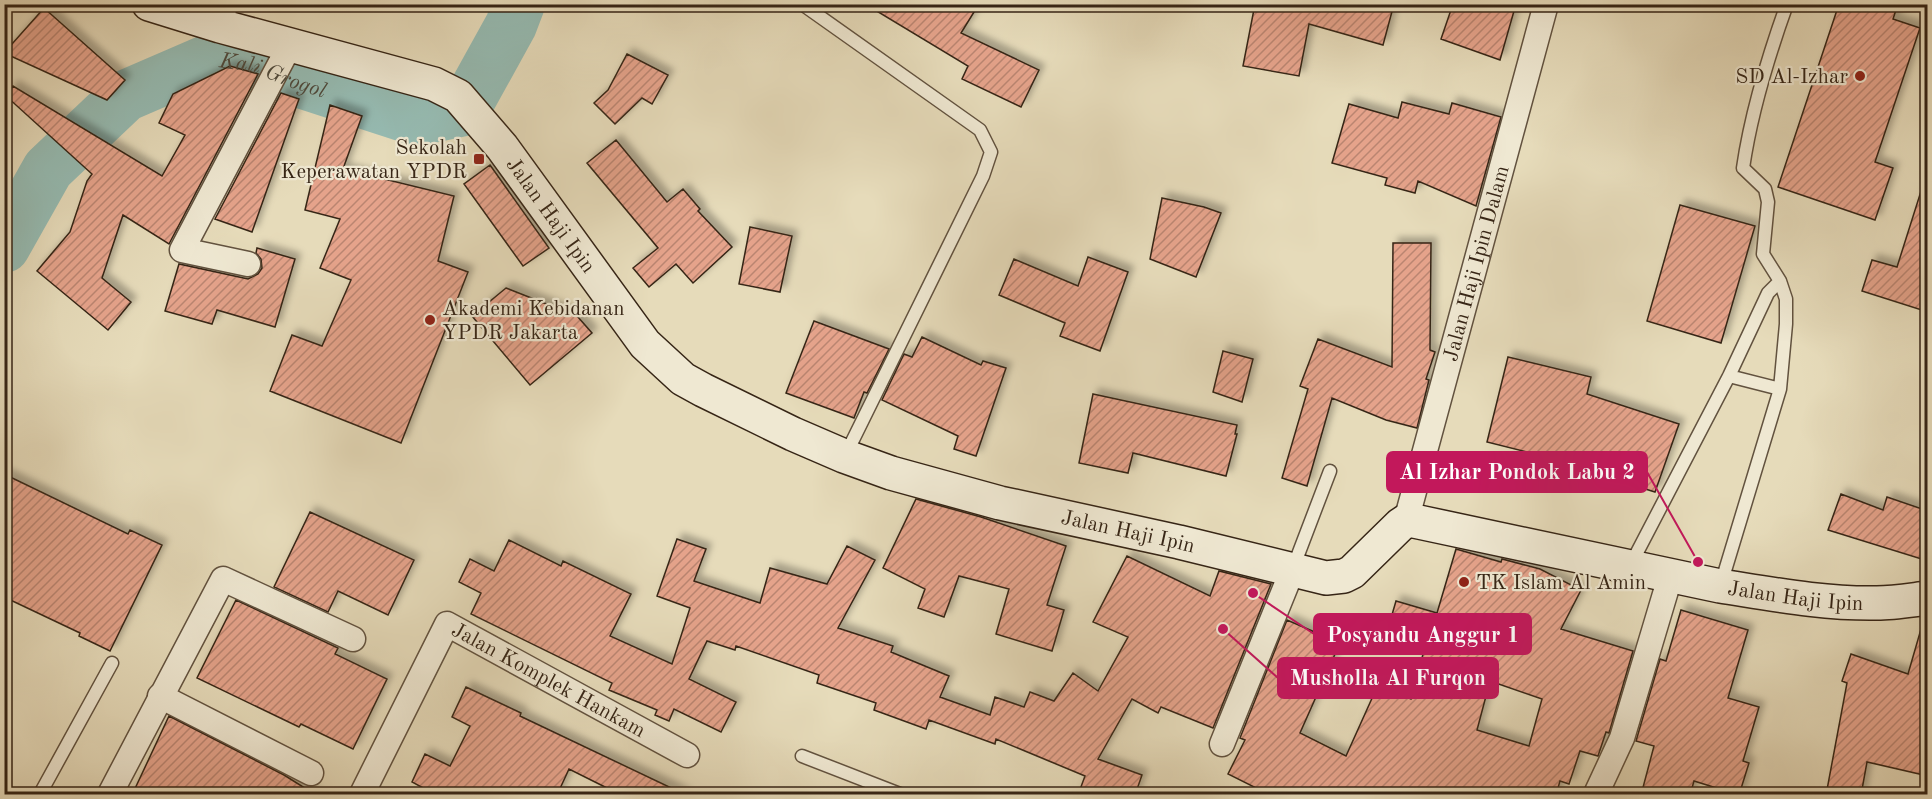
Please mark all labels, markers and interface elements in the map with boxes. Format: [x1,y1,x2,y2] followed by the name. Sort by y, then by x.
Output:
[217,50,329,103] water label: Kali Grogol
[1735,67,1848,88] place label: SD Al-Izhar
[1853,69,1867,83] marker: SD Al-Izhar
[281,138,467,183] place label: Sekolah Keperawatan YPDR
[472,152,486,166] marker: Sekolah Keperawatan YPDR
[501,154,599,277] street label: Jalan Haji Ipin
[1441,164,1514,364] street label: Jalan Haji Ipin Dalam
[442,299,625,344] place label: Akademi Kebidanan YPDR Jakarta
[423,313,437,327] marker: Akademi Kebidanan YPDR Jakarta
[1387,452,1647,492] callout: Al Izhar Pondok Labu 2
[1399,462,1635,484] text: Al Izhar Pondok Labu 2
[1059,508,1197,557] street label: Jalan Haji Ipin
[1476,573,1646,594] place label: TK Islam Al Amin
[1457,575,1471,589] marker: TK Islam Al Amin
[1726,578,1864,615] street label: Jalan Haji Ipin
[1314,614,1531,654] callout: Posyandu Anggur 1
[448,620,648,742] street label: Jalan Komplek Hankam
[1327,625,1519,647] text: Posyandu Anggur 1
[1278,658,1498,698] callout: Musholla Al Furqon
[1290,668,1486,690] text: Musholla Al Furqon

